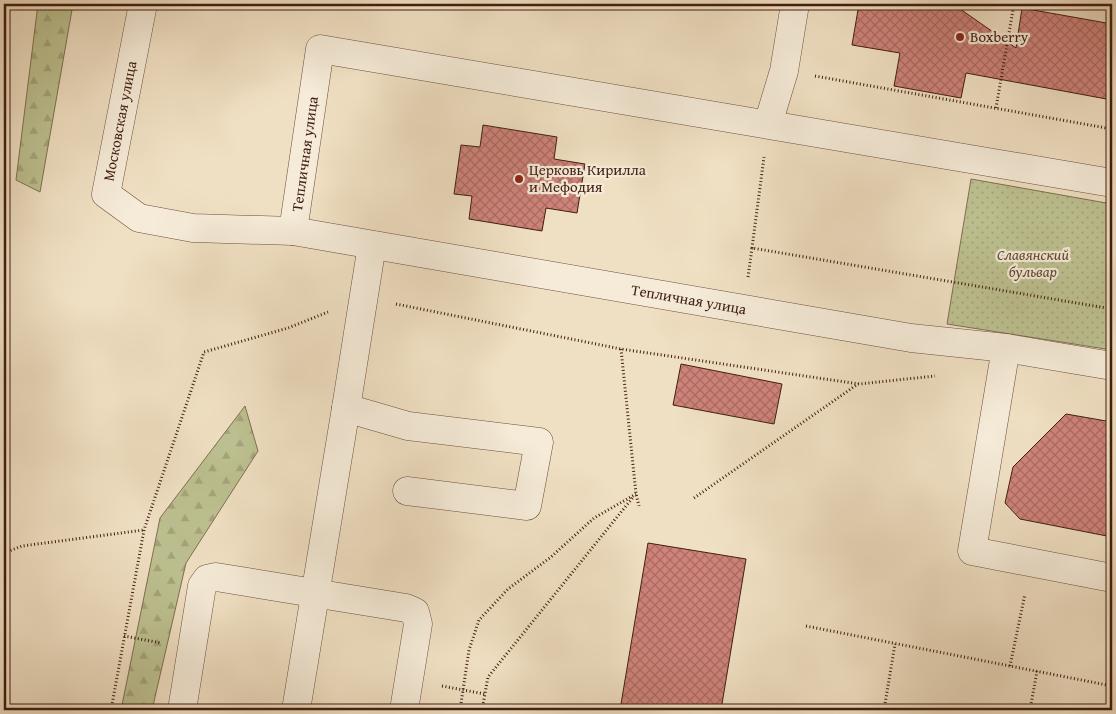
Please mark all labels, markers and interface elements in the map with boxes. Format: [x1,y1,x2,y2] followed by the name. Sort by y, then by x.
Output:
[970,26,1029,47] place label: Boxberry
[954,31,966,43] marker: Boxberry
[98,58,142,183] street label: Московская улица
[286,94,323,213] street label: Тепличная улица
[529,159,647,197] place label: Церковь Кирилла и Мефодия
[513,173,525,185] marker: Церковь Кирилла и Мефодия
[997,244,1069,282] park label: Славянский бульвар
[630,279,749,319] street label: Тепличная улица

